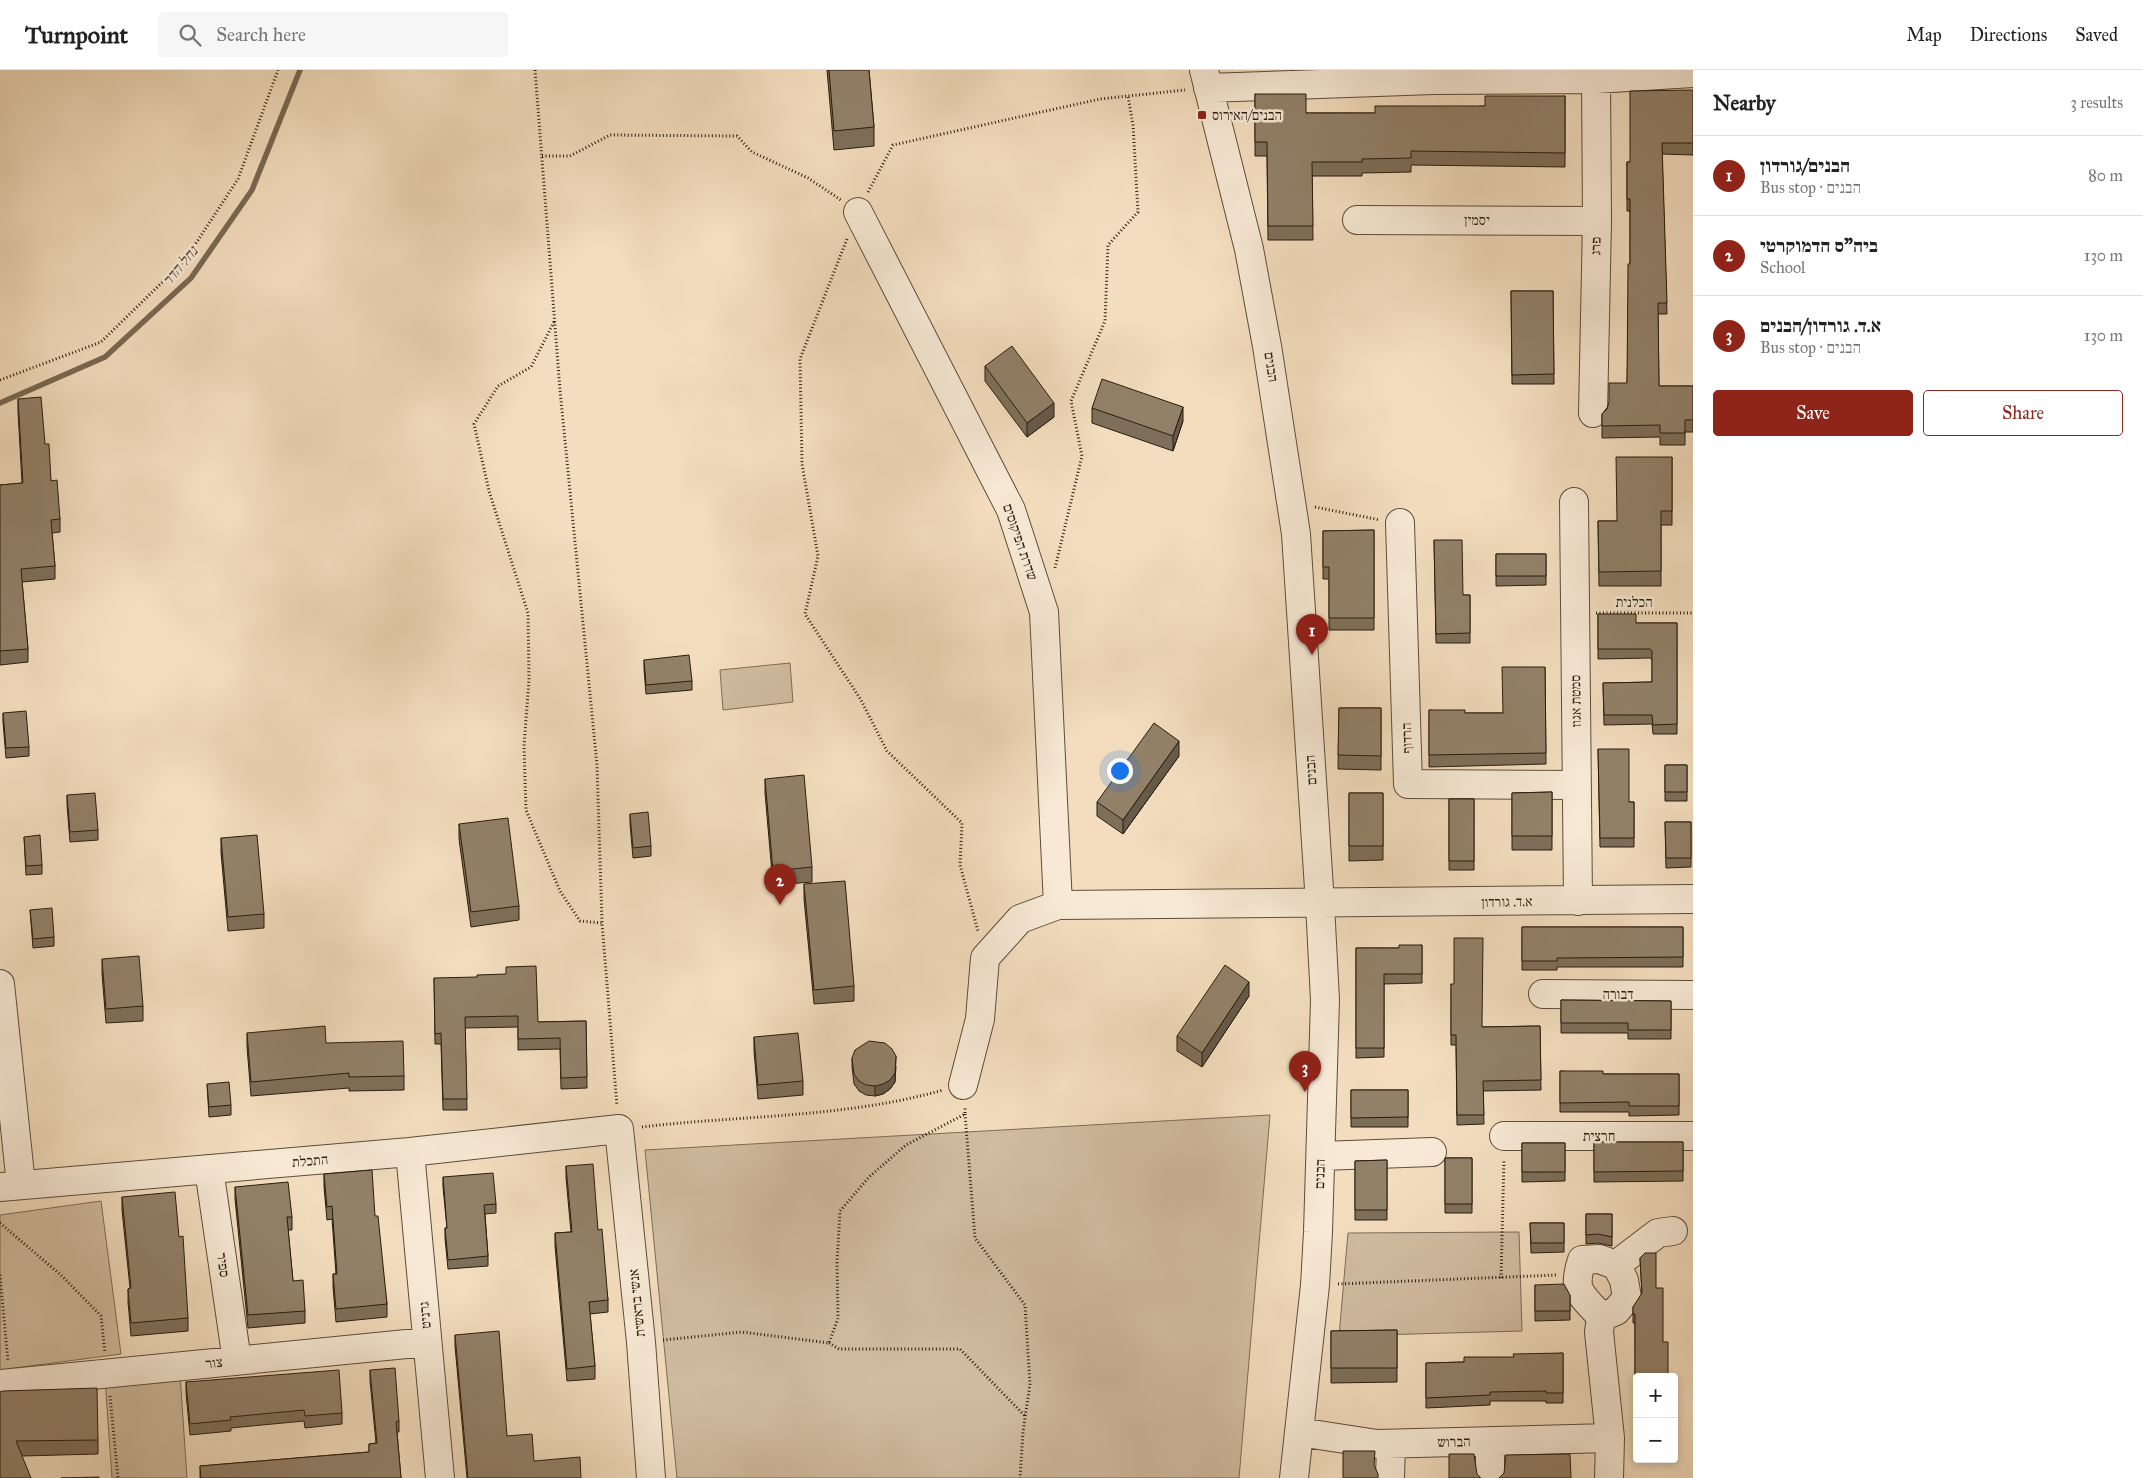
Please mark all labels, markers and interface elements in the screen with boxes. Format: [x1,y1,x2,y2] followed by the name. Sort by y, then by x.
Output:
[158,12,508,57] search box
[25,20,128,50] text: Turnpoint
[176,21,204,49] icon: search
[216,23,306,46] text: Search here
[1906,24,1942,46] text: Map
[1970,24,2047,46] text: Directions
[2075,24,2118,46] text: Saved
[1713,90,1776,116] text: Nearby
[2070,93,2123,112] text: 3 results
[1212,107,1282,124] place label: הבנים/האירוס
[1196,109,1208,121] marker: הבנים/האירוס
[1760,154,1850,177] text: הבנים/גורדון
[1726,166,1732,185] text: 1
[2088,166,2123,185] text: 80 m
[1760,178,1861,197] text: Bus stop · הבנים
[1464,212,1490,229] street label: יסמין
[1760,234,1878,257] text: ביה"ס הדמוקרטי
[1587,237,1605,255] street label: פרג
[158,242,202,289] water label: נחל הדר
[1725,246,1733,265] text: 2
[2084,246,2123,265] text: 130 m
[1760,258,1805,277] text: School
[1760,314,1881,337] text: א.ד. גורדון/הבנים
[1726,326,1732,345] text: 3
[2084,326,2123,345] text: 130 m
[1760,338,1861,357] text: Bus stop · הבנים
[1260,351,1282,383] street label: הבנים
[1713,390,1913,436] button: Save
[1923,390,2123,436] button: Share
[999,501,1041,583] street label: שדרת הפיקוסים
[1615,594,1653,611] street label: הכלנית
[1296,614,1328,655] pin: 1
[1567,675,1585,727] street label: סמטת אגוז
[1398,722,1416,754] street label: הרדוף
[1301,754,1321,786] street label: הבנים
[1107,758,1133,784] your location
[764,864,796,905] pin: 2
[1481,893,1533,911] street label: א.ד. גורדון
[1602,986,1634,1003] street label: דבורה
[1289,1051,1321,1092] pin: 3
[1583,1128,1615,1145] street label: חרצית
[291,1151,329,1171] street label: התכלת
[1311,1159,1329,1189] street label: הבנים
[213,1252,233,1278] street label: ספיר
[625,1268,649,1338] street label: אנשי בראשית
[415,1300,435,1329] street label: גרניט
[205,1354,224,1372] street label: צור
[1633,1373,1678,1463] map controls
[1633,1373,1678,1418] button: +
[1633,1418,1678,1463] button: −
[1437,1433,1471,1451] street label: הברוש

